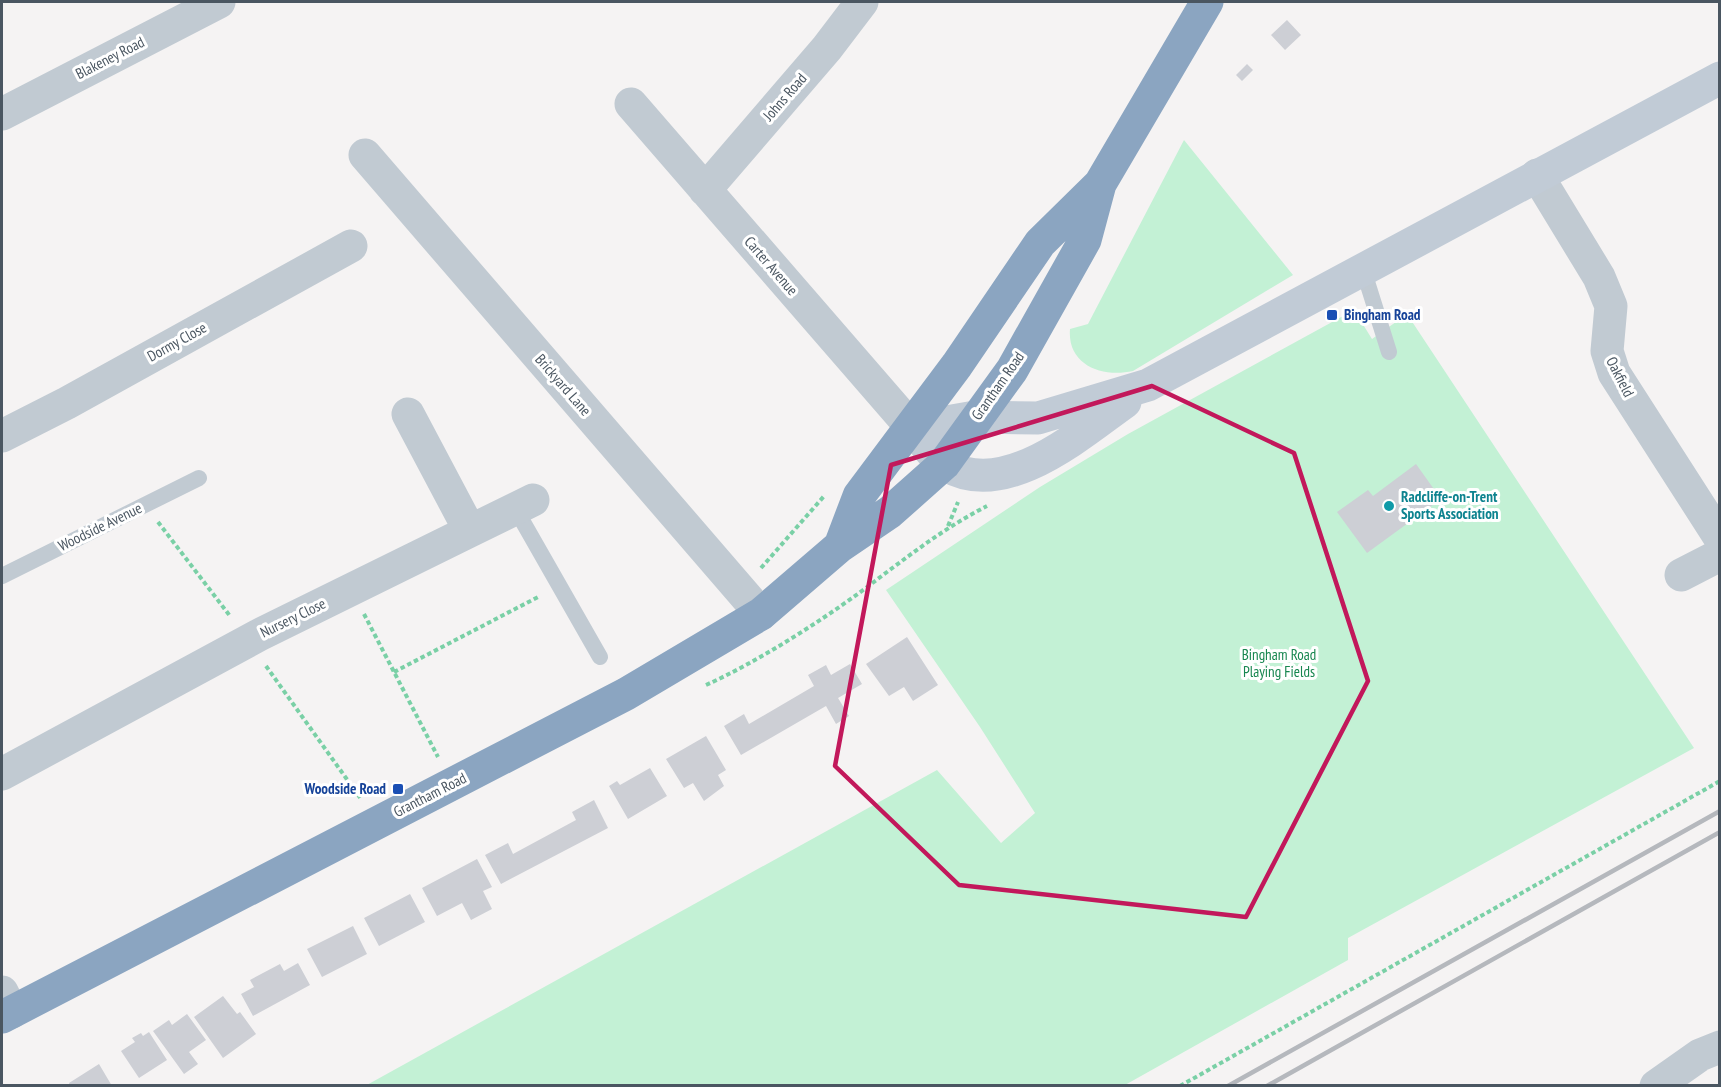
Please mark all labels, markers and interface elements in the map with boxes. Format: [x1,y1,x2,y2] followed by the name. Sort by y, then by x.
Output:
[72,32,147,83] street label: Blakeney Road
[758,69,811,125] street label: Johns Road
[741,232,802,299] street label: Carter Avenue
[1344,305,1421,324] place label: Bingham Road
[1325,308,1339,322] marker: Bingham Road
[144,318,210,366] street label: Dormy Close
[967,348,1028,424] street label: Grantham Road
[531,350,595,420] street label: Brickyard Lane
[1602,353,1639,400] street label: Oakfield
[1401,487,1499,523] place label: Radcliffe-on-Trent Sports Association
[55,498,145,555] street label: Woodside Avenue
[1382,499,1396,513] marker: Radcliffe-on-Trent Sports Association
[257,594,329,642] street label: Nursery Close
[1242,645,1316,681] park label: Bingham Road Playing Fields
[390,768,469,821] street label: Grantham Road
[304,779,386,798] place label: Woodside Road
[391,782,405,796] marker: Woodside Road

